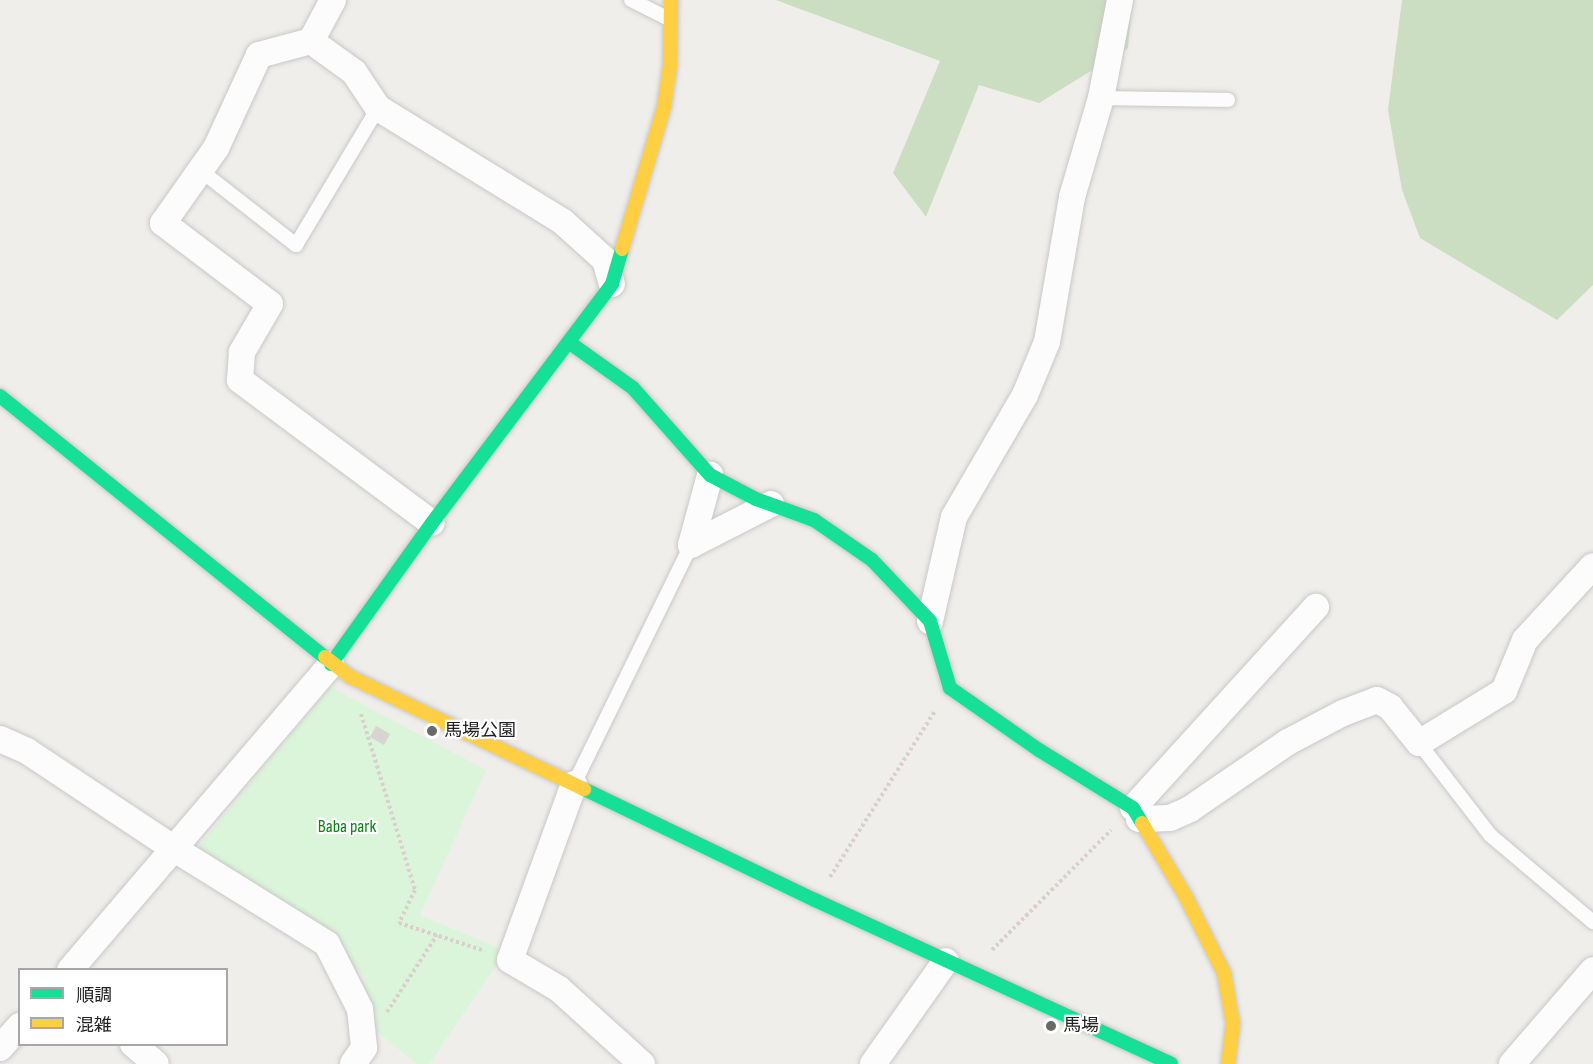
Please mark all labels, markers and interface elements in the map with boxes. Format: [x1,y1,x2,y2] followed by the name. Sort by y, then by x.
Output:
[444,720,516,742] place label: 馬場公園
[425,724,439,738] marker: 馬場公園
[318,816,376,838] park label: Baba park
[18,968,228,1046] legend
[76,985,112,1006] text: 順調
[76,1015,112,1036] text: 混雑
[1063,1015,1099,1037] place label: 馬場
[1044,1019,1058,1033] marker: 馬場

